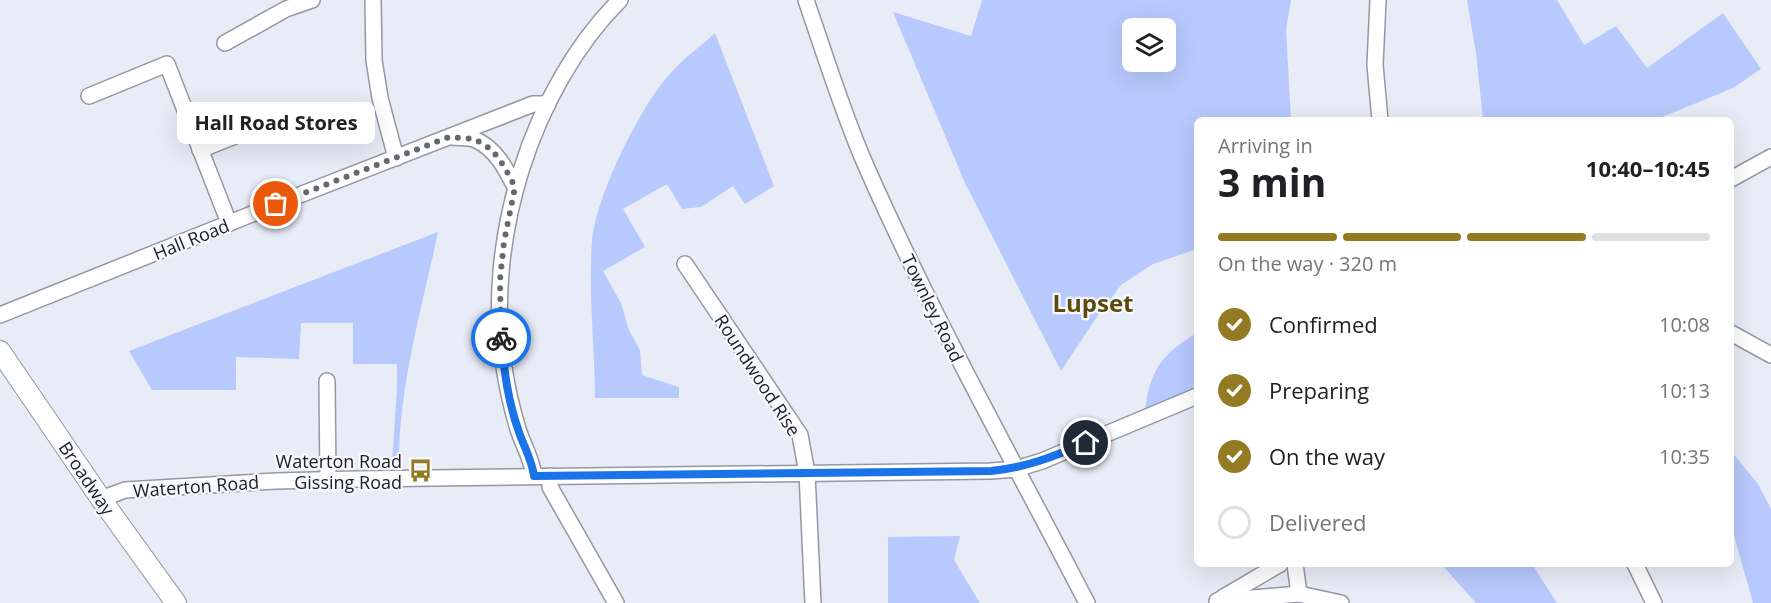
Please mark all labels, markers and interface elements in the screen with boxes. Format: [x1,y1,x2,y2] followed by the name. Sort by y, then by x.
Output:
[1122,18,1176,72] map controls
[1122,18,1176,72] button: layers
[177,102,375,144] callout: Hall Road Stores
[194,109,358,136] text: Hall Road Stores
[1218,132,1313,159] text: Arriving in
[1586,153,1710,183] text: 10:40–10:45
[1218,155,1326,208] text: 3 min
[250,178,301,229] pin
[259,187,292,220] icon: bag
[149,213,233,265] street label: Hall Road
[897,250,969,366] street label: Townley Road
[1218,250,1397,277] text: On the way · 320 m
[1052,286,1134,319] district label: Lupset
[471,308,531,368] courier
[1218,308,1251,341] icon: check
[710,309,806,441] street label: Roundwood Rise
[1269,309,1378,339] text: Confirmed
[1659,311,1710,338] text: 10:08
[485,322,518,355] icon: bike
[1218,374,1251,407] icon: check
[1269,375,1369,405] text: Preparing
[1659,377,1710,404] text: 10:13
[1060,417,1111,468] pin
[1069,426,1102,459] icon: home
[54,437,121,520] street label: Broadway
[1218,440,1251,473] icon: check
[1269,441,1385,471] text: On the way
[1659,443,1710,470] text: 10:35
[276,449,402,494] place label: Waterton Road Gissing Road
[407,458,433,484] bus stop icon: Waterton Road Gissing Road
[132,470,260,502] street label: Waterton Road
[1269,507,1367,537] text: Delivered

